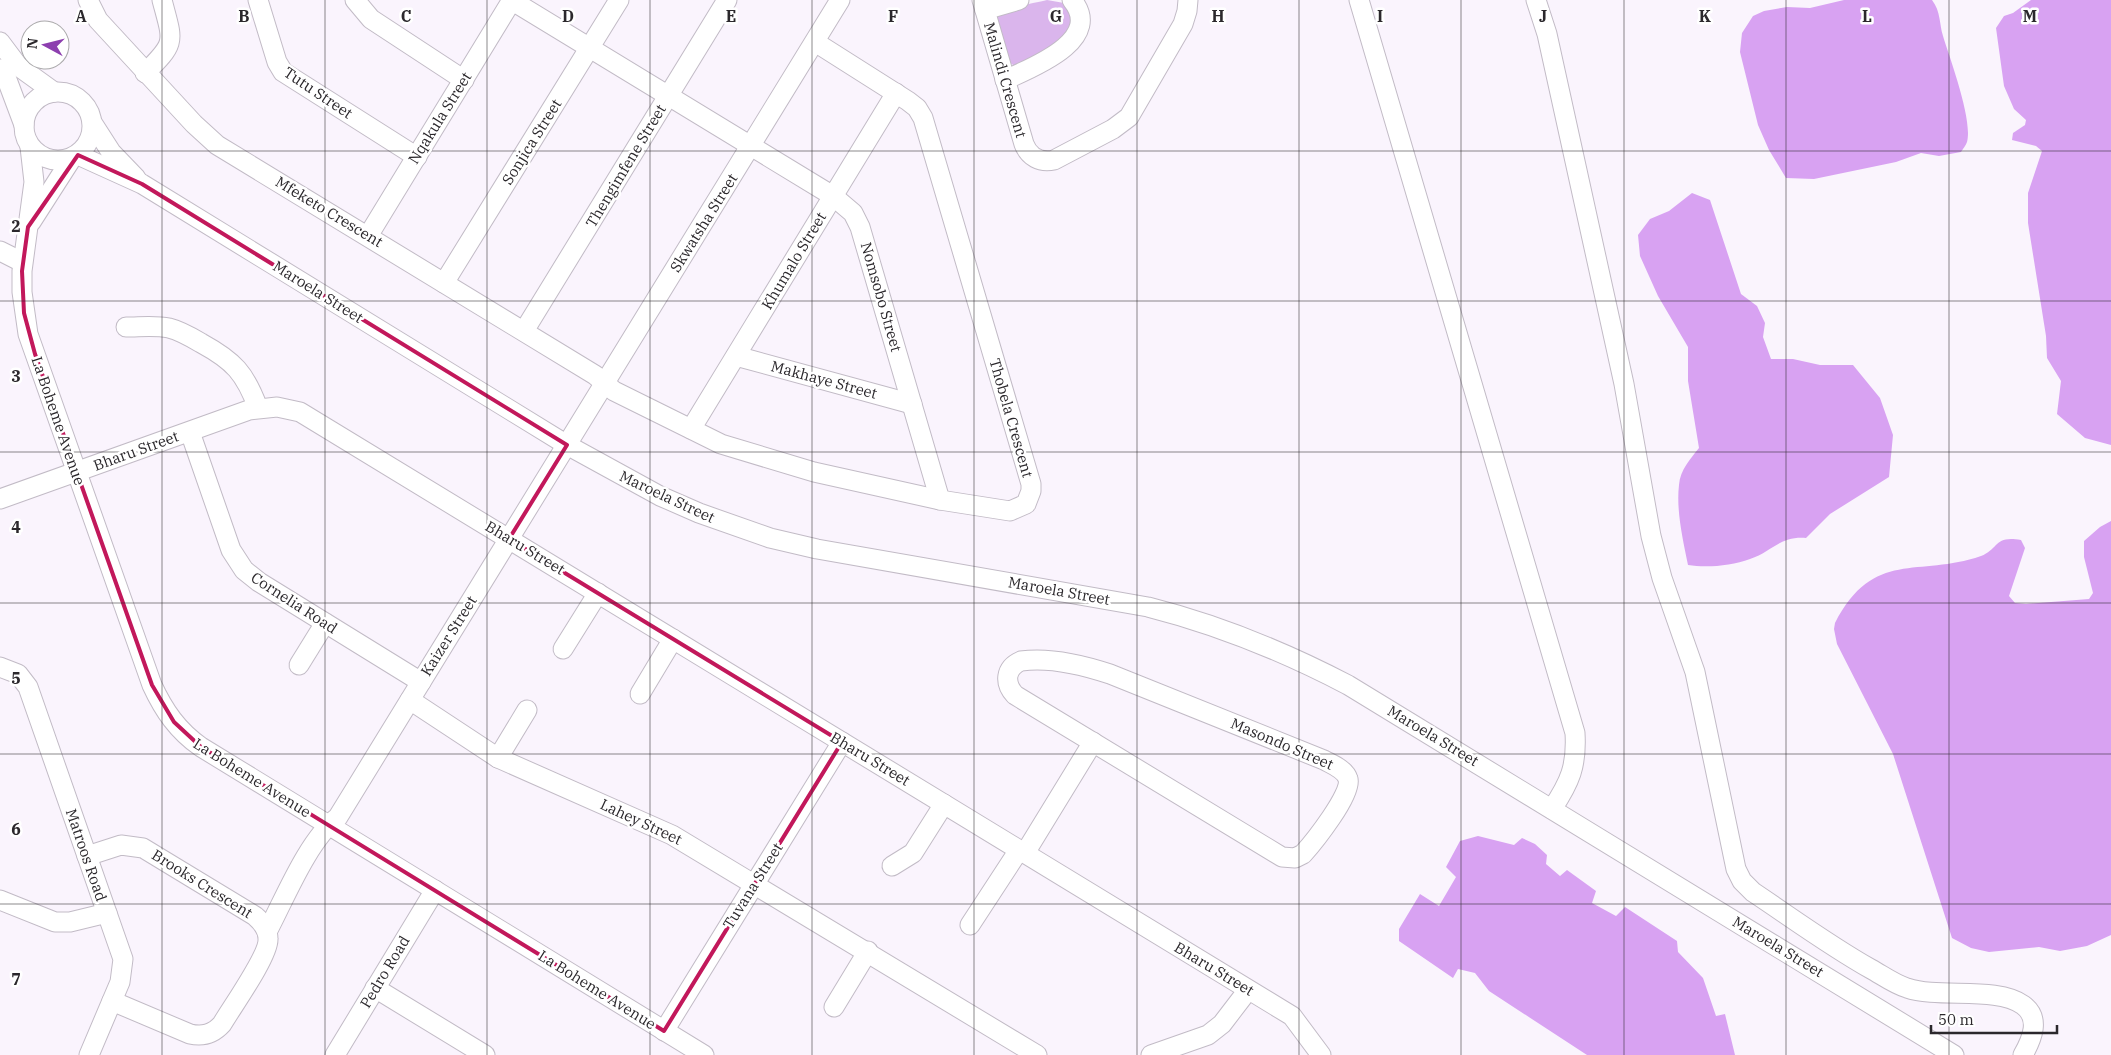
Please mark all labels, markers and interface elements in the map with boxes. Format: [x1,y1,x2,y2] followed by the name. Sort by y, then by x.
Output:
[75,6,87,26] text: A
[238,6,250,26] text: B
[401,6,411,26] text: C
[562,6,574,26] text: D
[726,6,736,26] text: E
[888,6,898,26] text: F
[1050,6,1062,26] text: G
[1212,6,1225,26] text: H
[1377,6,1383,26] text: I
[1539,6,1547,26] text: J
[1699,6,1712,26] text: K
[1862,6,1872,26] text: L
[2023,6,2037,26] text: M
[20,20,70,70] north arrow
[980,20,1031,140] street label: Malindi Crescent
[22,37,42,50] text: N
[280,63,356,123] street label: Tutu Street
[404,68,475,167] street label: Nqakula Street
[498,95,566,188] street label: Sonjica Street
[581,101,670,231] street label: Thengimfene Street
[666,170,742,276] street label: Skwatsha Street
[272,172,386,251] street label: Mfeketo Crescent
[757,209,830,313] street label: Khumalo Street
[11,216,21,236] text: 2
[857,240,906,354] street label: Nomsobo Street
[270,256,367,327] street label: Maroela Street
[28,354,89,488] street label: La Boheme Avenue
[769,356,879,403] street label: Makhaye Street
[985,356,1038,480] street label: Thobela Crescent
[11,366,21,386] text: 3
[91,426,181,475] street label: Bharu Street
[617,466,718,527] street label: Maroela Street
[482,516,568,579] street label: Bharu Street
[11,517,21,537] text: 4
[248,568,341,638] street label: Cornelia Road
[1007,572,1111,609] street label: Maroela Street
[416,592,481,679] street label: Kaizer Street
[11,668,21,688] text: 5
[1384,701,1482,770] street label: Maroela Street
[1228,713,1336,774] street label: Masondo Street
[827,727,913,790] street label: Bharu Street
[190,734,315,821] street label: La Boheme Avenue
[597,794,685,849] street label: Lahey Street
[62,806,111,904] street label: Matroos Road
[11,819,21,839] text: 6
[719,839,787,932] street label: Tuvana Street
[148,845,256,922] street label: Brooks Crescent
[1729,912,1827,981] street label: Maroela Street
[356,932,414,1011] street label: Pedro Road
[1171,937,1257,1000] street label: Bharu Street
[535,946,660,1033] street label: La Boheme Avenue
[11,969,21,989] text: 7
[1931,1002,2057,1034] scale bar
[1938,1010,1974,1029] text: 50 m

